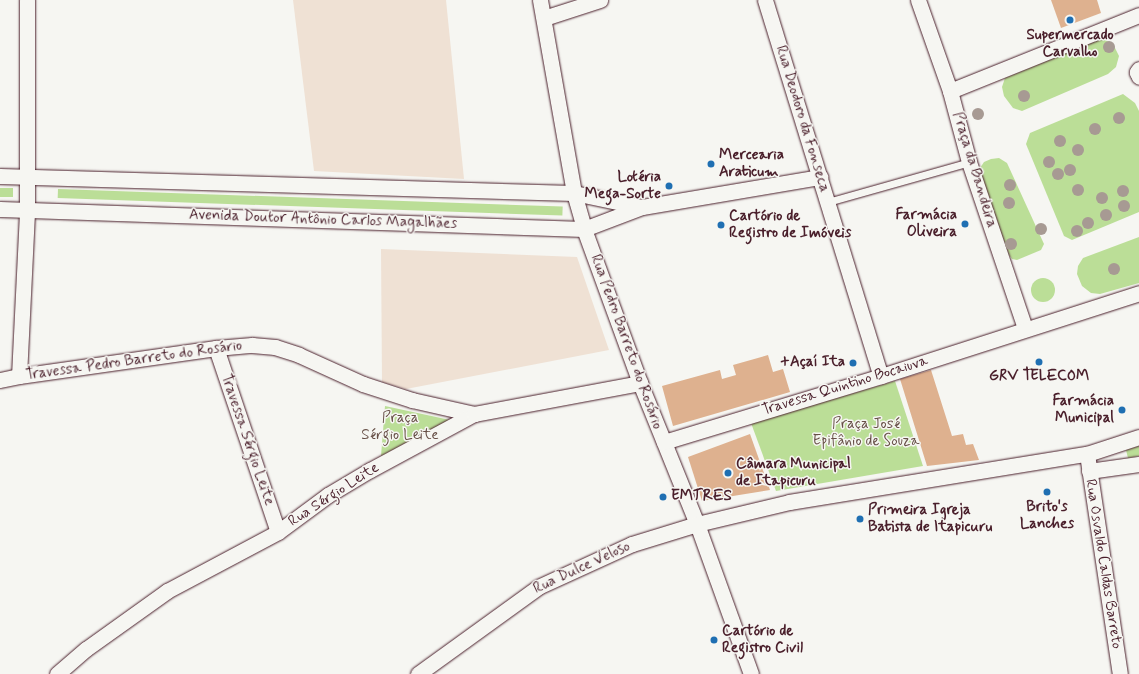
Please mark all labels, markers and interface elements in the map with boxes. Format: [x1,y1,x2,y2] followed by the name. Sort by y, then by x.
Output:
[1065,15,1075,25] marker: Supermercado Carvalho
[1026,26,1114,61] place label: Supermercado Carvalho
[772,46,832,192] street label: Rua Deodoro da Fonseca
[948,112,1000,228] street label: Praça da Bandeira
[719,146,784,181] place label: Mercearia Araticum
[706,159,716,169] marker: Mercearia Araticum
[585,168,661,203] place label: Lotéria Mega-Sorte
[664,181,674,191] marker: Lotéria Mega-Sorte
[193,206,453,234] street label: Avenida Doutor Antônio Carlos Magalhães
[896,206,957,241] place label: Farmácia Oliveira
[729,207,850,242] place label: Cartório de Registro de Imóveis
[960,219,970,229] marker: Farmácia Oliveira
[716,220,726,230] marker: Cartório de Registro de Imóveis
[586,253,666,431] street label: Rua Pedro Barreto do Rosário
[26,337,242,385] street label: Travessa Pedro Barreto do Rosário
[760,352,930,420] street label: Travessa Quintino Bocaiuva
[780,354,845,372] place label: +Açaí Ita
[1034,357,1044,367] marker: GRV TELECOM
[848,358,858,368] marker: +Açaí Ita
[989,368,1089,386] place label: GRV TELECOM
[216,372,278,508] street label: Travessa Sérgio Leite
[1053,392,1114,427] place label: Farmácia Municipal
[1117,405,1127,415] marker: Farmácia Municipal
[361,409,439,444] park label: Praça Sérgio Leite
[812,415,920,450] park label: Praça José Epifânio de Souza
[736,455,849,490] place label: Câmara Municipal de Itapicuru
[285,459,383,531] street label: Rua Sérgio Leite
[723,468,733,478] marker: Câmara Municipal de Itapicuru
[1080,475,1126,653] street label: Rua Osvaldo Caldas Barreto
[1042,487,1052,497] marker: Brito's Lanches
[671,488,732,506] place label: EMTRES
[658,492,668,502] marker: EMTRES
[1020,498,1074,533] place label: Brito's Lanches
[868,501,992,536] place label: Primeira Igreja Batista de Itapicuru
[855,514,865,524] marker: Primeira Igreja Batista de Itapicuru
[532,538,632,598] street label: Rua Dulce Veloso
[722,622,803,657] place label: Cartório de Registro Civil
[709,635,719,645] marker: Cartório de Registro Civil

